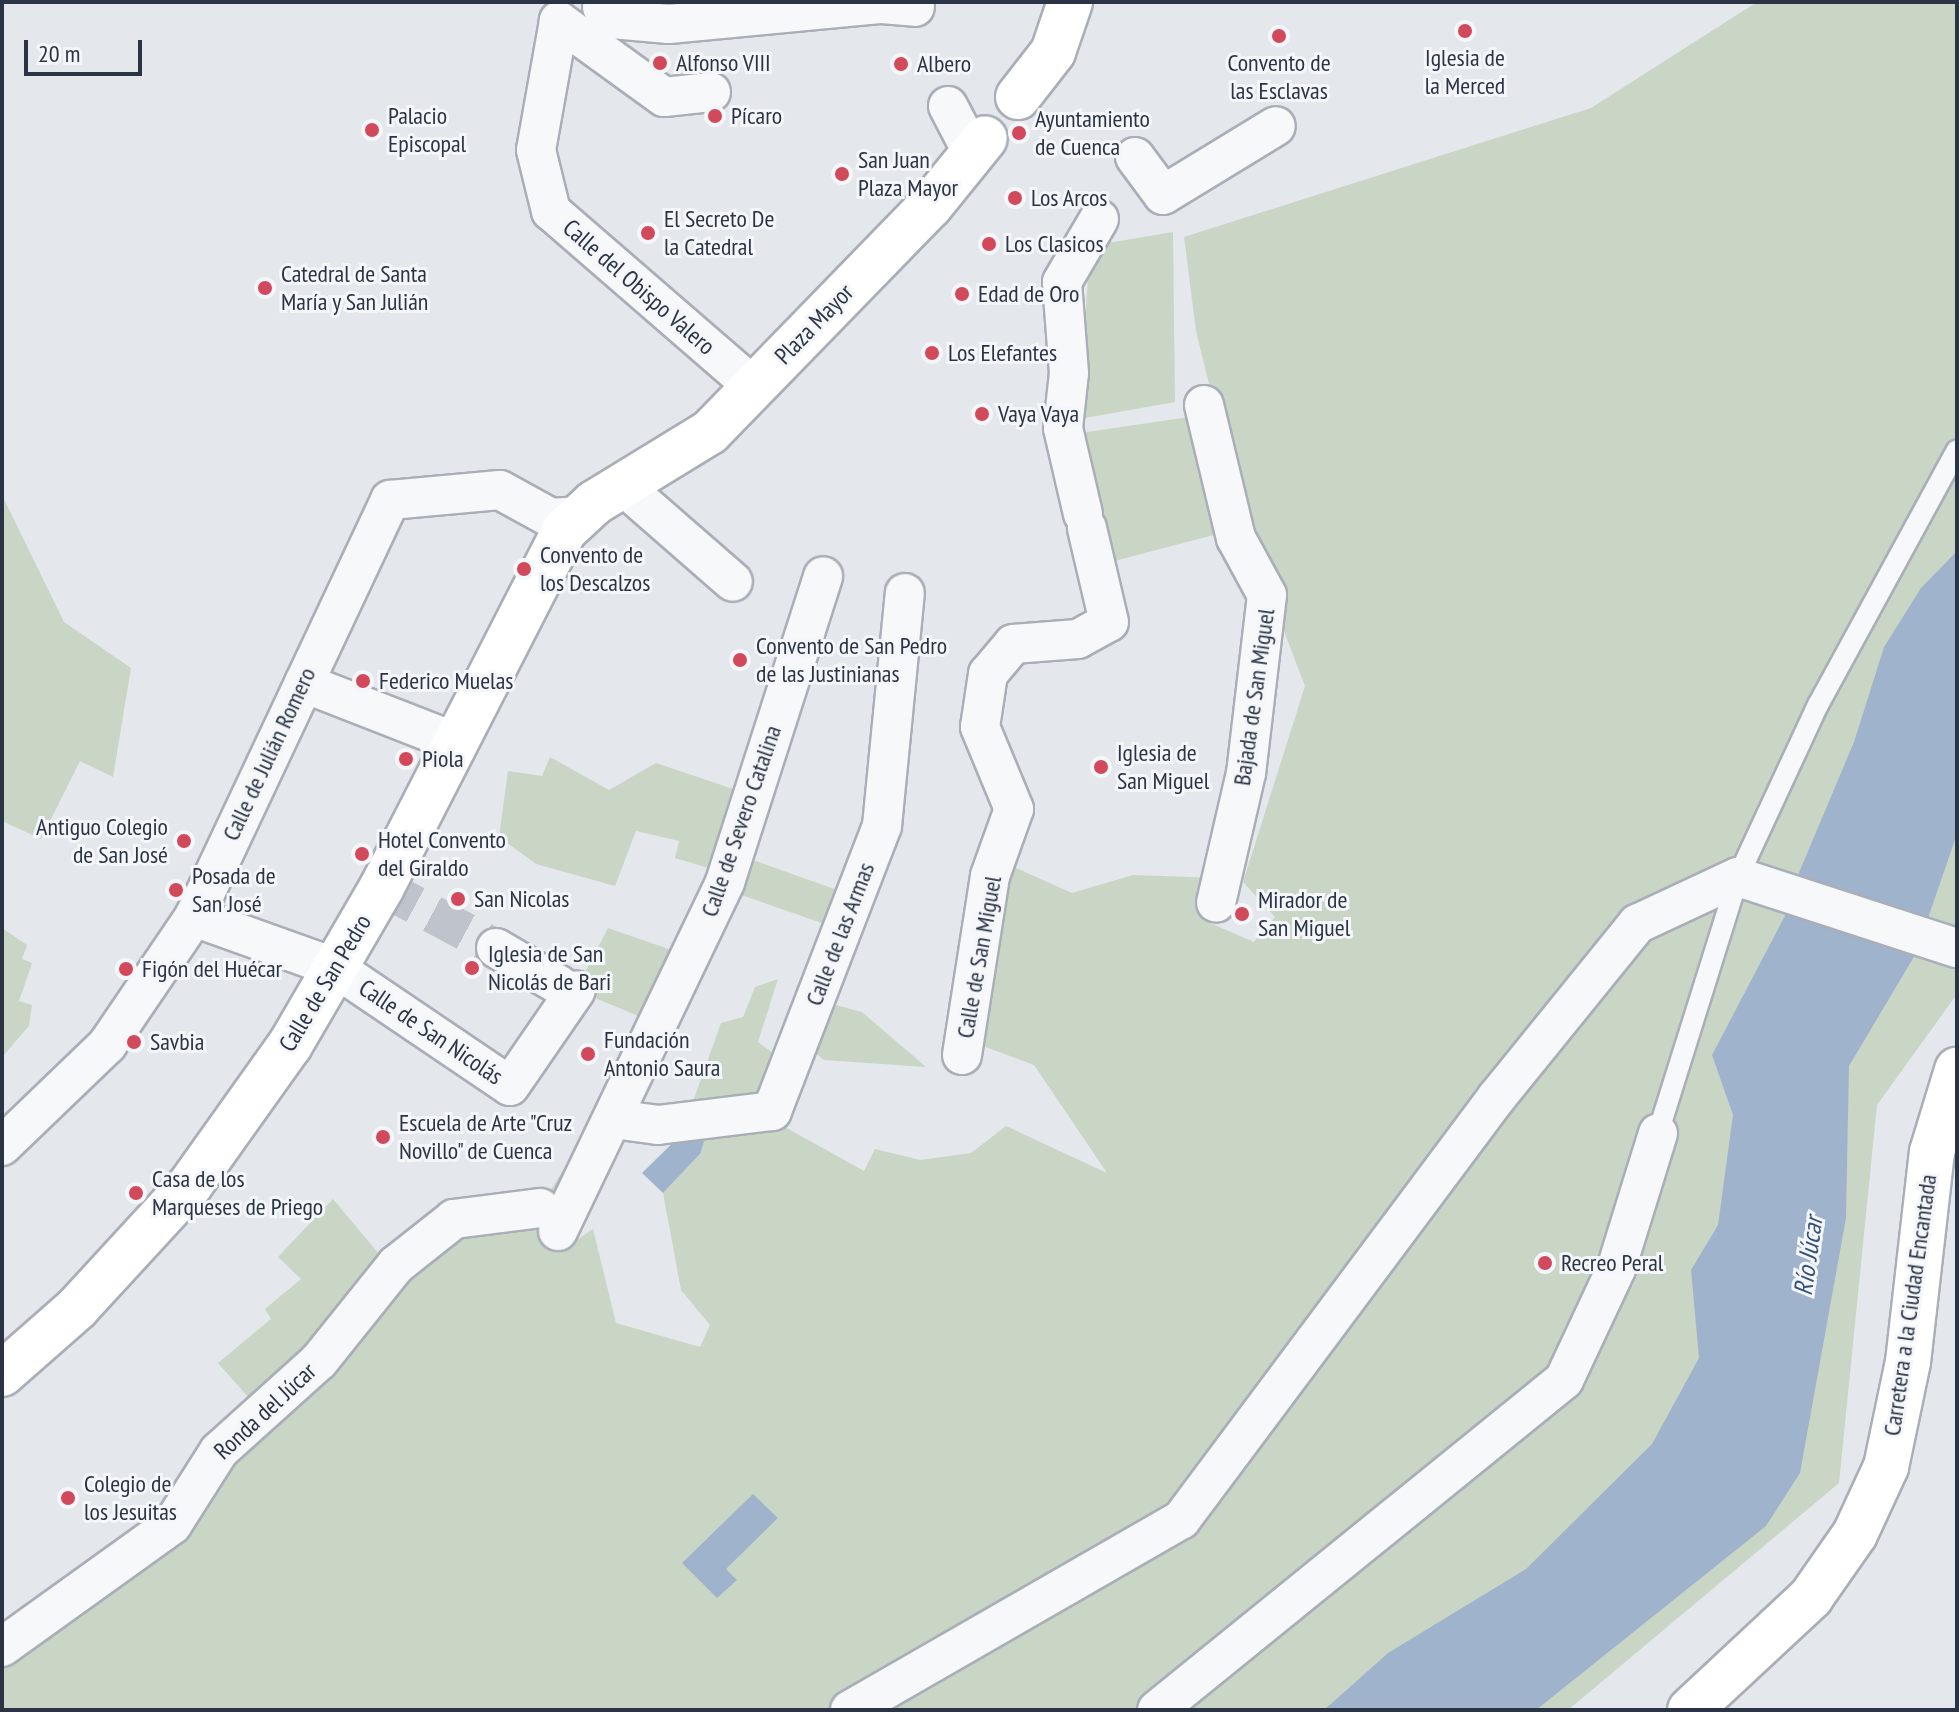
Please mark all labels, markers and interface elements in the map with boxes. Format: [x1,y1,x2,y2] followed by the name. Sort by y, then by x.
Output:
[1456,22,1474,40] marker: Iglesia de la Merced
[28,24,146,74] scale bar
[1270,27,1288,45] marker: Convento de las Esclavas
[38,38,80,69] text: 20 m
[1425,44,1505,100] place label: Iglesia de la Merced
[676,49,771,77] place label: Alfonso VIII
[1227,49,1331,105] place label: Convento de las Esclavas
[917,50,971,78] place label: Albero
[651,54,669,72] marker: Alfonso VIII
[892,55,910,73] marker: Albero
[388,102,466,158] place label: Palacio Episcopal
[731,102,782,130] place label: Pícaro
[1035,105,1150,161] place label: Ayuntamiento de Cuenca
[706,107,724,125] marker: Pícaro
[363,121,381,139] marker: Palacio Episcopal
[1010,124,1028,142] marker: Ayuntamiento de Cuenca
[858,146,958,202] place label: San Juan Plaza Mayor
[833,165,851,183] marker: San Juan Plaza Mayor
[1031,184,1108,212] place label: Los Arcos
[1006,189,1024,207] marker: Los Arcos
[664,205,774,261] place label: El Secreto De la Catedral
[557,213,721,361] street label: Calle del Obispo Valero
[639,224,657,242] marker: El Secreto De la Catedral
[1005,230,1104,258] place label: Los Clasicos
[980,235,998,253] marker: Los Clasicos
[281,260,429,316] place label: Catedral de Santa María y San Julián
[769,278,859,370] street label: Plaza Mayor
[256,279,274,297] marker: Catedral de Santa María y San Julián
[978,280,1079,308] place label: Edad de Oro
[953,285,971,303] marker: Edad de Oro
[948,339,1057,367] place label: Los Elefantes
[923,344,941,362] marker: Los Elefantes
[998,400,1080,428] place label: Vaya Vaya
[973,405,991,423] marker: Vaya Vaya
[540,541,650,597] place label: Convento de los Descalzos
[515,560,533,578] marker: Convento de los Descalzos
[1227,607,1281,787] street label: Bajada de San Miguel
[756,632,947,688] place label: Convento de San Pedro de las Justinianas
[731,651,749,669] marker: Convento de San Pedro de las Justinianas
[216,663,322,845] street label: Calle de Julián Romero
[379,667,513,695] place label: Federico Muelas
[354,672,372,690] marker: Federico Muelas
[695,722,787,920] street label: Calle de Severo Catalina
[1117,739,1209,795] place label: Iglesia de San Miguel
[422,745,464,773] place label: Piola
[397,750,415,768] marker: Piola
[1092,758,1110,776] marker: Iglesia de San Miguel
[36,813,168,869] place label: Antiguo Colegio de San José
[378,826,506,882] place label: Hotel Convento del Giraldo
[175,832,193,850] marker: Antiguo Colegio de San José
[353,845,371,863] marker: Hotel Convento del Giraldo
[799,858,881,1010] street label: Calle de las Armas
[192,862,276,918] place label: Posada de San José
[951,874,1007,1040] street label: Calle de San Miguel
[167,881,185,899] marker: Posada de San José
[474,885,569,913] place label: San Nicolas
[1258,886,1350,942] place label: Mirador de San Miguel
[449,890,467,908] marker: San Nicolas
[1233,905,1251,923] marker: Mirador de San Miguel
[273,909,377,1057] street label: Calle de San Pedro
[488,940,611,996] place label: Iglesia de San Nicolás de Bari
[142,955,282,983] place label: Figón del Huécar
[463,959,481,977] marker: Iglesia de San Nicolás de Bari
[117,960,135,978] marker: Figón del Huécar
[354,973,508,1091] street label: Calle de San Nicolás
[604,1026,720,1082] place label: Fundación Antonio Saura
[150,1028,204,1056] place label: Savbia
[125,1033,143,1051] marker: Savbia
[579,1045,597,1063] marker: Fundación Antonio Saura
[399,1109,574,1165] place label: Escuela de Arte "Cruz Novillo" de Cuenca
[374,1128,392,1146] marker: Escuela de Arte "Cruz Novillo" de Cuenca
[152,1165,323,1221] place label: Casa de los Marqueses de Priego
[1877,1172,1943,1438] street label: Carretera a la Ciudad Encantada
[127,1184,145,1202] marker: Casa de los Marqueses de Priego
[1787,1215,1829,1297] water label: Río Júcar
[1561,1249,1663,1277] place label: Recreo Peral
[1536,1254,1554,1272] marker: Recreo Peral
[208,1357,322,1465] street label: Ronda del Júcar
[84,1470,177,1526] place label: Colegio de los Jesuitas
[59,1489,77,1507] marker: Colegio de los Jesuitas

